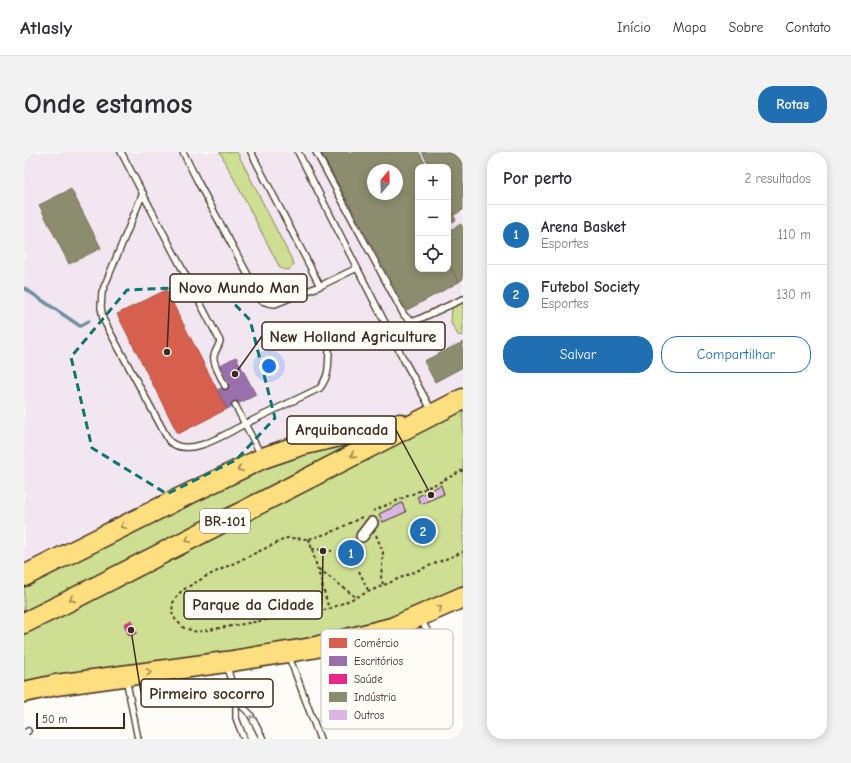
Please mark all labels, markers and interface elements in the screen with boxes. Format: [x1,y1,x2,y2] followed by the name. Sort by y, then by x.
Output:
[20,17,72,39] text: Atlasly
[617,19,651,36] text: Início
[673,19,706,36] text: Mapa
[728,19,763,36] text: Sobre
[785,19,831,36] text: Contato
[758,86,827,123] button: Rotas
[24,88,192,120] text: Onde estamos
[367,164,403,200] north arrow
[415,164,451,272] map controls
[415,164,451,200] button: +
[503,169,572,188] text: Por perto
[744,171,811,186] text: 2 resultados
[415,200,451,236] button: −
[541,218,626,236] text: Arena Basket
[513,227,519,242] text: 1
[778,227,811,242] text: 110 m
[415,236,451,272] button: locate
[541,236,588,251] text: Esportes
[170,274,307,302] callout: Novo Mundo Man
[541,278,640,296] text: Futebol Society
[178,279,300,297] text: Novo Mundo Man
[513,287,519,302] text: 2
[776,287,811,302] text: 130 m
[541,296,588,311] text: Esportes
[262,322,445,350] callout: New Holland Agriculture
[270,328,437,346] text: New Holland Agriculture
[503,336,653,373] button: Salvar
[661,336,811,373] button: Compartilhar
[259,356,279,376] your location
[287,416,396,444] callout: Arquibancada
[296,421,388,439] text: Arquibancada
[350,451,358,458] one-way arrow
[237,464,244,472] one-way arrow
[200,509,250,533] road number: BR-101
[410,516,436,546] pin: 2
[120,521,127,529] one-way arrow
[185,535,192,543] one-way arrow
[338,538,364,568] pin: 1
[184,591,322,619] callout: Parque da Cidade
[69,595,76,602] one-way arrow
[192,596,314,614] text: Parque da Cidade
[434,605,442,613] one-way arrow
[321,629,453,729] legend
[354,637,399,650] text: Comércio
[354,655,404,668] text: Escritórios
[146,668,152,677] one-way arrow
[354,673,383,686] text: Saúde
[141,679,273,707] callout: Pirmeiro socorro
[149,685,265,703] text: Pirmeiro socorro
[354,691,396,704] text: Indústria
[354,709,385,722] text: Outros
[36,711,125,730] scale bar
[42,713,67,726] text: 50 m
[249,715,256,722] one-way arrow

